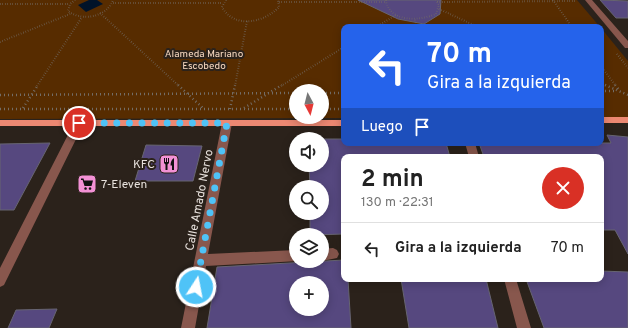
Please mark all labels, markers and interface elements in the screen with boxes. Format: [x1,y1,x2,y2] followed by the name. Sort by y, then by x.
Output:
[427,37,492,73] text: 70 m
[361,40,413,92] icon: left
[165,48,244,73] park label: Alameda Mariano Escobedo
[427,72,571,95] text: Gira a la izquierda
[289,84,329,124] north arrow
[289,84,329,316] map controls
[62,106,96,140] pin
[68,112,90,134] icon: arrive
[411,116,433,138] icon: arrive
[361,118,403,137] text: Luego
[289,132,329,172] button: sound
[182,148,218,252] street label: Calle Amado Nervo
[158,153,180,175] restaurant icon: KFC
[133,157,155,173] place label: KFC
[361,165,424,195] text: 2 min
[542,167,584,209] button: close
[76,173,98,195] supermarket icon: 7-Eleven
[101,177,147,193] place label: 7-Eleven
[289,180,329,220] button: search
[361,195,434,211] text: 130 m · 22:31
[289,228,329,268] button: layers
[361,238,383,260] icon: left
[395,239,522,258] text: Gira a la izquierda
[551,239,584,258] text: 70 m
[175,266,217,308] position arrow
[289,276,329,316] button: +

